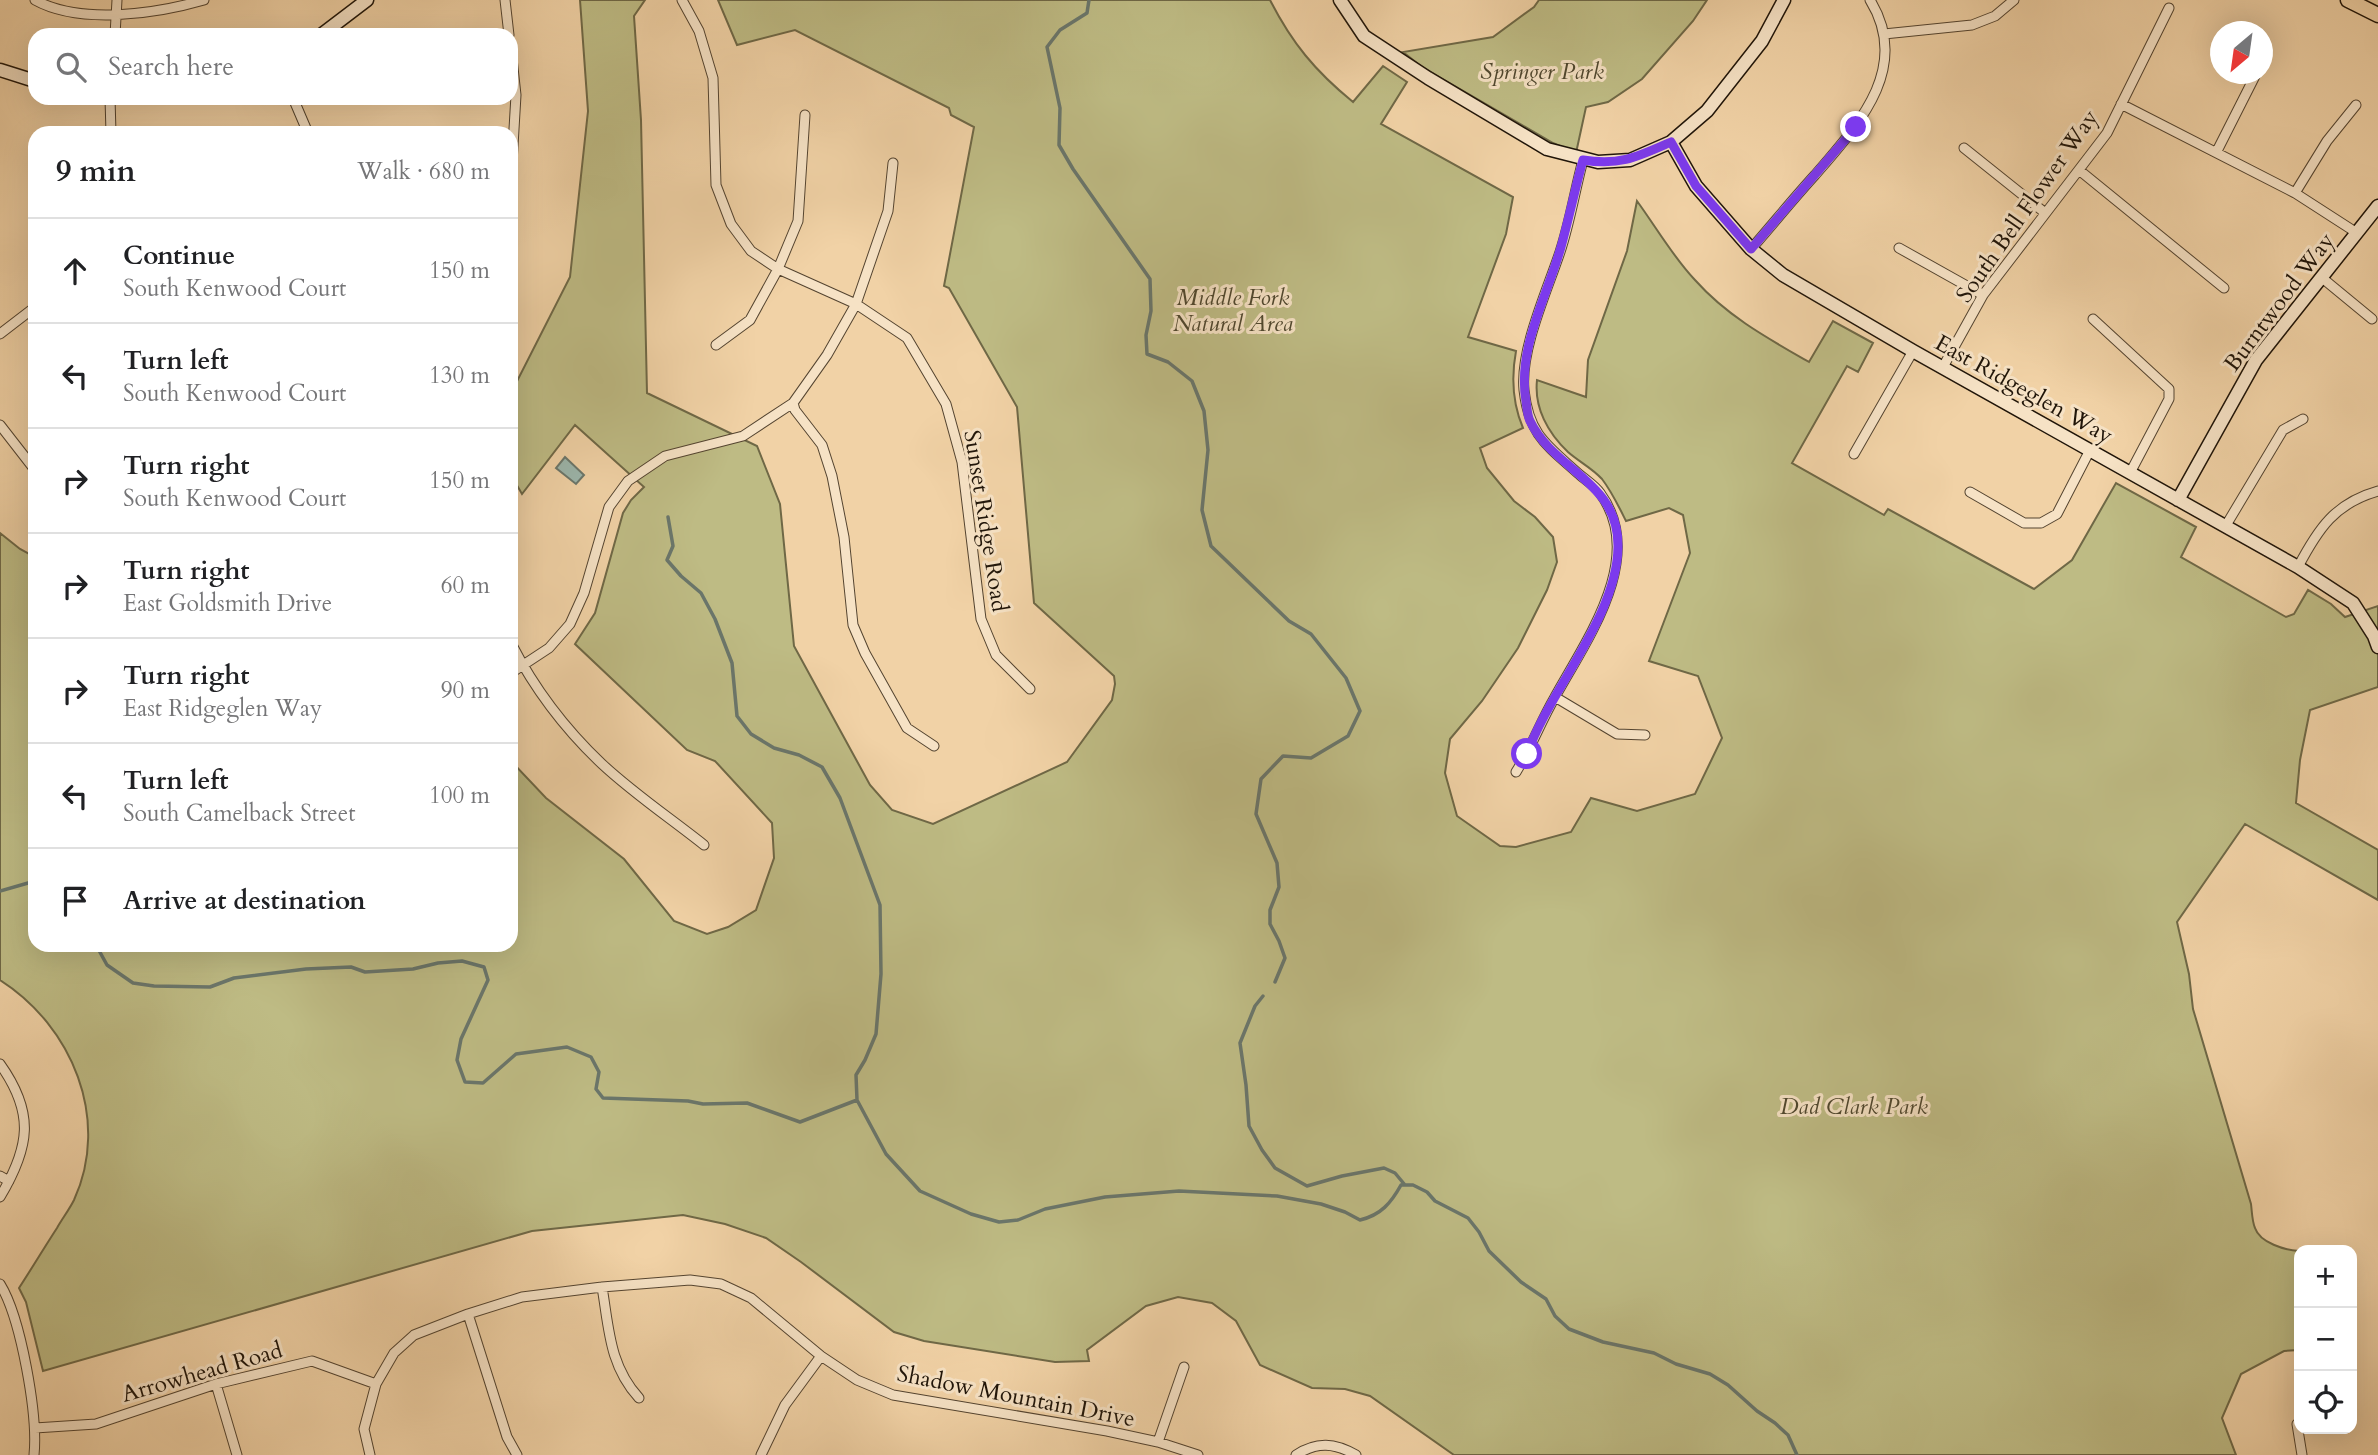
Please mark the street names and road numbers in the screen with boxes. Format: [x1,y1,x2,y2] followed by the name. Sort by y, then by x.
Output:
[1949,103,2105,309] street label: South Bell Flower Way
[2217,226,2341,378] street label: Burntwood Way
[1929,327,2119,451] street label: East Ridgeglen Way
[956,428,1016,615] street label: Sunset Ridge Road
[118,1334,287,1410] street label: Arrowhead Road
[894,1358,1138,1434] street label: Shadow Mountain Drive

